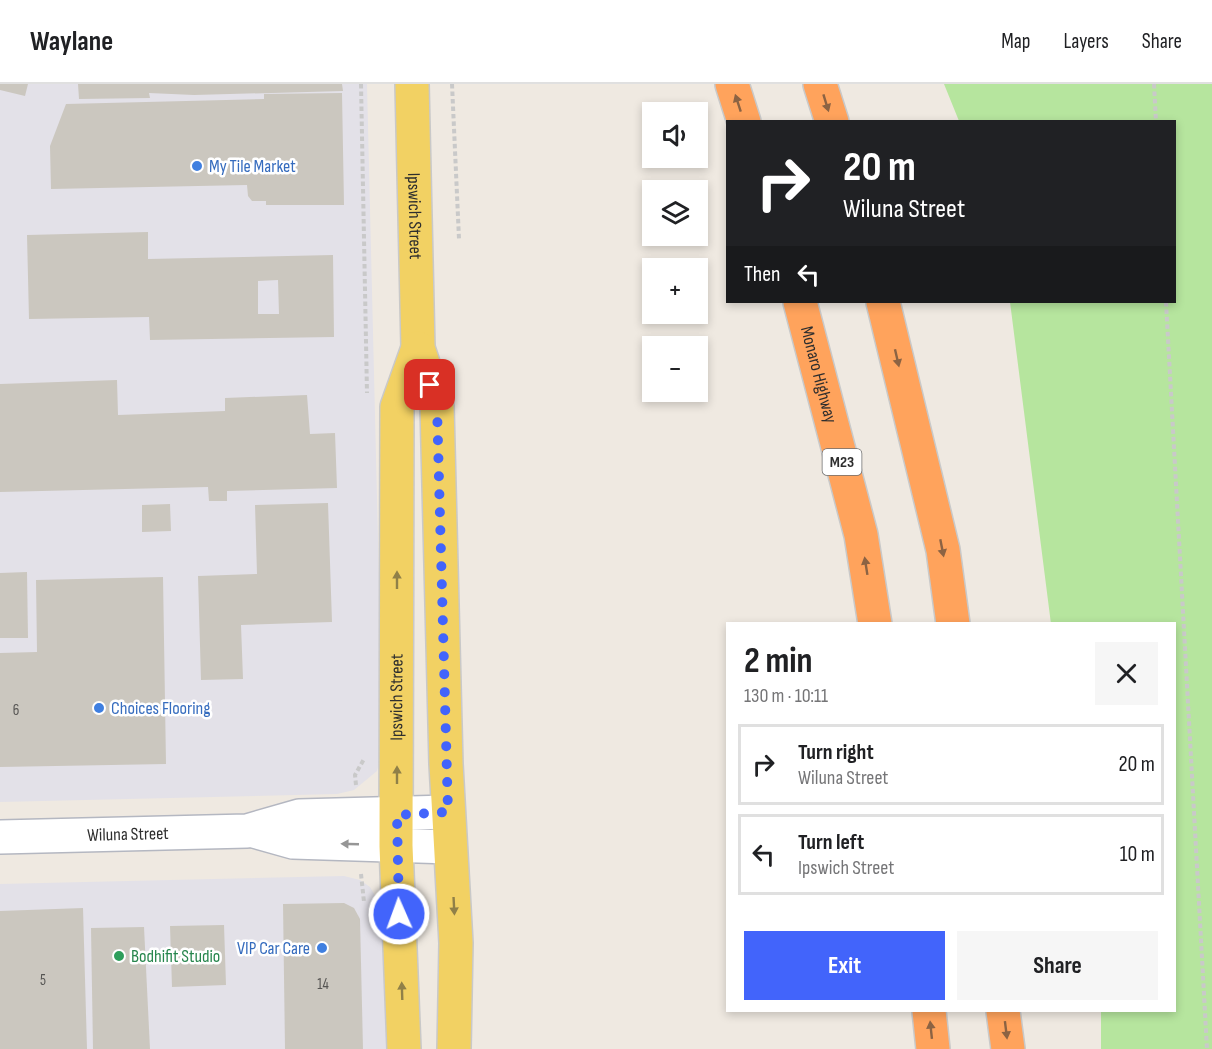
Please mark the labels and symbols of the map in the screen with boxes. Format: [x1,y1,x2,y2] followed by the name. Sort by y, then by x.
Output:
[733,94,742,112] one-way arrow
[822,94,831,112] one-way arrow
[209,156,296,177] place label: My Tile Market
[190,159,204,173] marker: My Tile Market
[404,172,426,260] street label: Ipswich Street
[796,324,842,425] street label: Monaro Highway
[892,349,902,368] one-way arrow
[404,359,455,410] pin
[822,449,862,475] road number: M23
[938,539,947,558] one-way arrow
[861,557,870,576] one-way arrow
[392,570,402,589] one-way arrow
[386,653,407,741] street label: Ipswich Street
[111,698,210,719] place label: Choices Flooring
[13,701,19,720] house number: 6
[92,701,106,715] marker: Choices Flooring
[392,765,402,784] one-way arrow
[87,822,169,845] street label: Wiluna Street
[341,840,360,849] one-way arrow
[367,882,431,946] position arrow
[449,896,459,915] one-way arrow
[237,938,310,959] place label: VIP Car Care
[315,941,329,955] marker: VIP Car Care
[131,946,220,967] place label: Bodhifit Studio
[112,949,126,963] marker: Bodhifit Studio
[40,971,46,990] house number: 5
[317,975,329,994] house number: 14
[397,981,406,1000] one-way arrow
[926,1020,936,1039] one-way arrow
[1001,1021,1011,1040] one-way arrow

